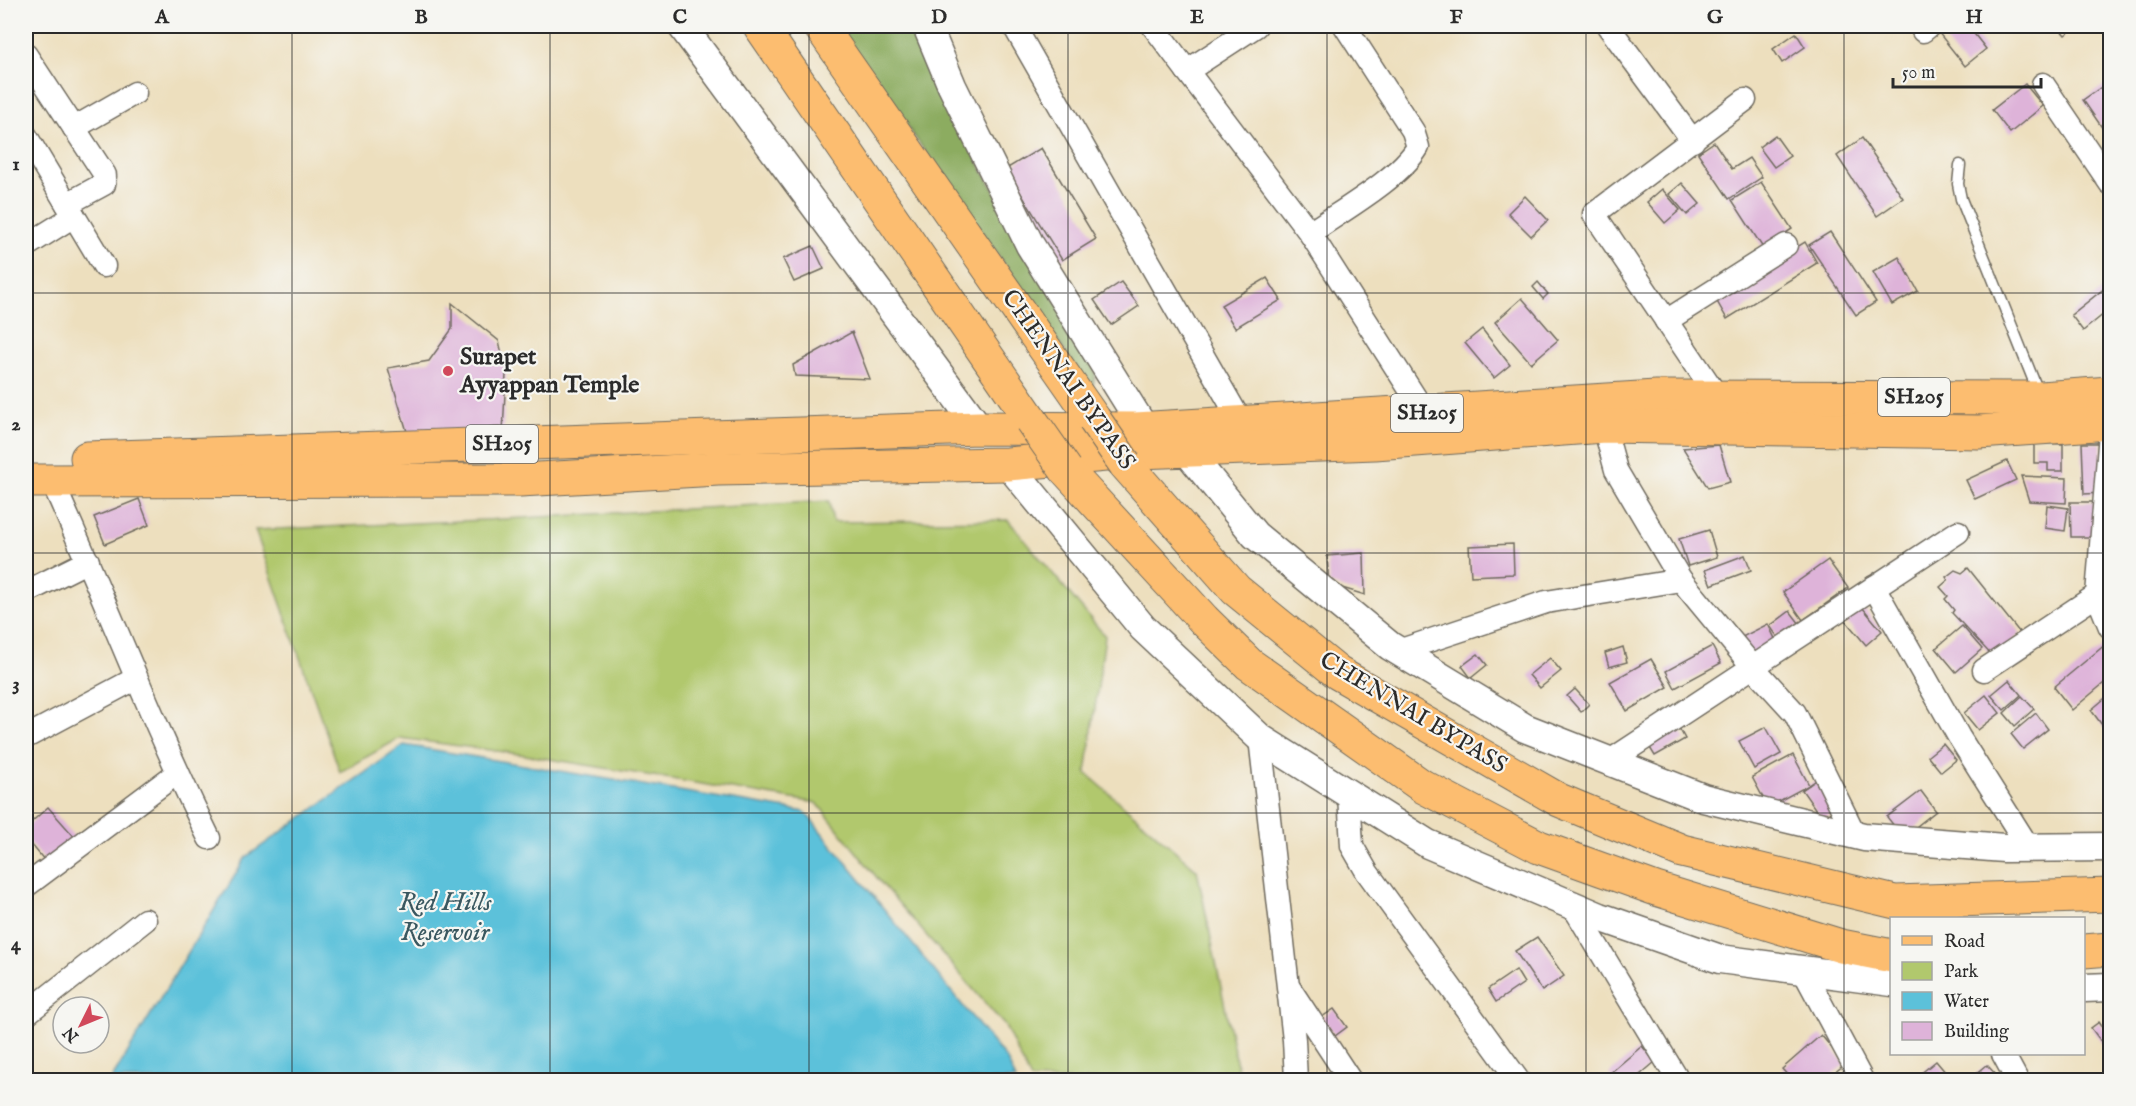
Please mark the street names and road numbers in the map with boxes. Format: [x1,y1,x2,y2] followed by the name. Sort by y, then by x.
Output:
[994,284,1142,476] street label: CHENNAI BYPASS
[1878,378,1950,416] road number: SH205
[1391,394,1463,432] road number: SH205
[466,425,538,463] road number: SH205
[1314,645,1512,781] street label: CHENNAI BYPASS

